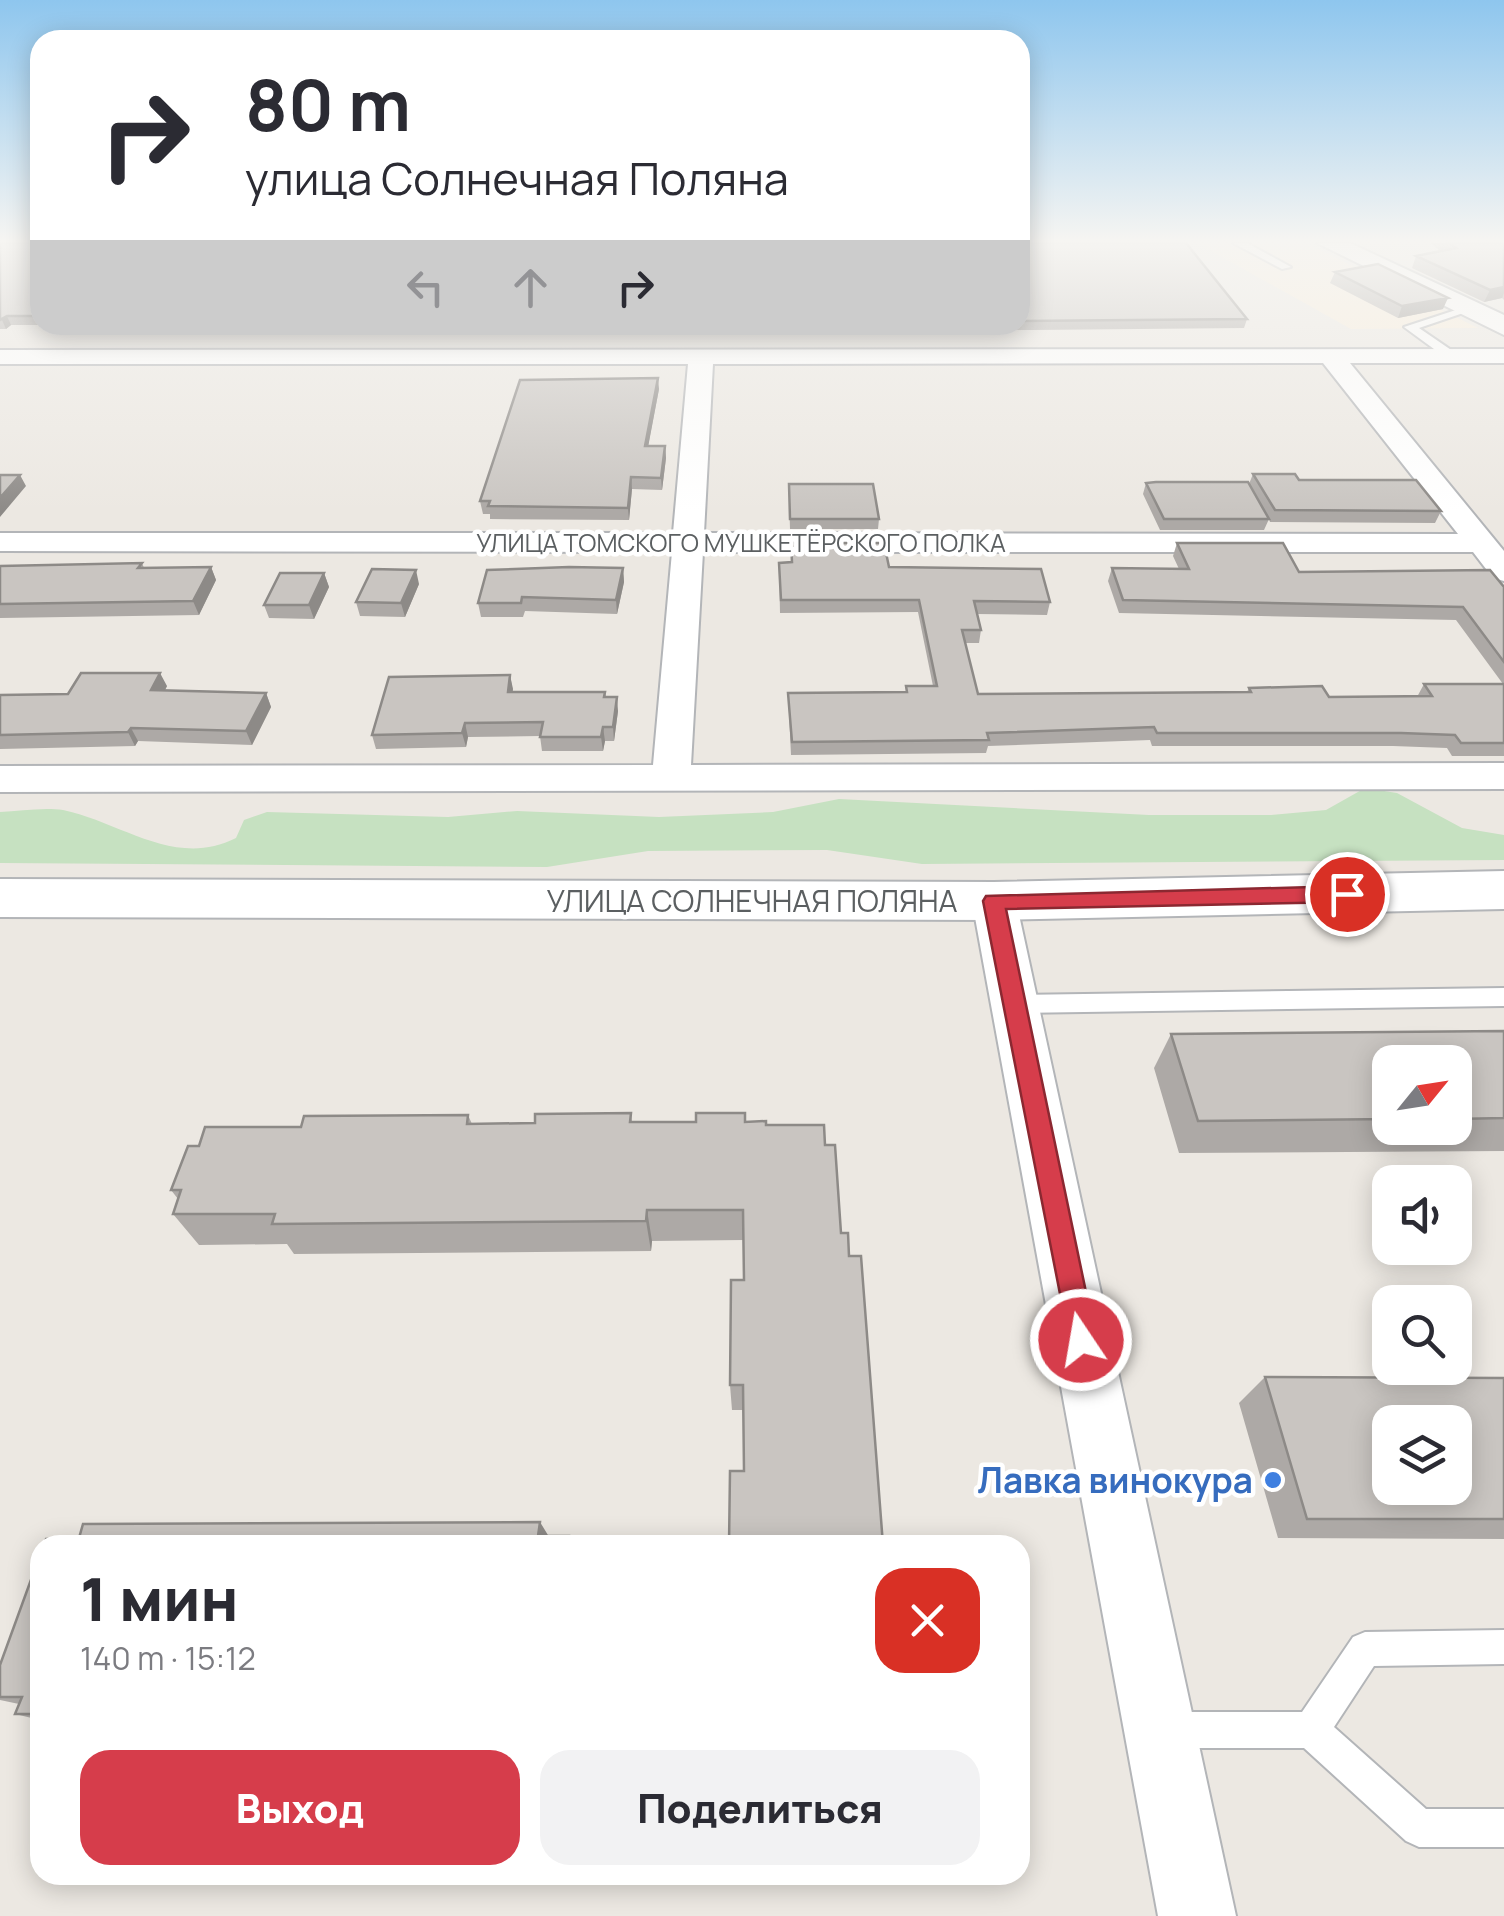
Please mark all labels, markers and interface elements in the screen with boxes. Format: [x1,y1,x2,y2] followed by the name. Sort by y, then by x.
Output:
[245,56,411,152] text: 80 m
[80,70,210,200] icon: right
[245,147,789,209] text: улица Солнечная Поляна
[398,260,453,315] icon: left
[503,260,558,315] icon: ahead
[608,260,663,315] icon: right
[476,525,1006,560] street label: УЛИЦА ТОМСКОГО МУШКЕТЁРСКОГО ПОЛКА
[1305,852,1390,937] pin
[1320,867,1375,922] icon: arrive
[547,880,957,921] street label: УЛИЦА СОЛНЕЧНАЯ ПОЛЯНА
[1372,1045,1472,1145] north arrow
[1372,1045,1472,1505] map controls
[1372,1165,1472,1265] button: sound
[1372,1285,1472,1385] button: search
[1029,1288,1133,1392] position arrow
[1372,1405,1472,1505] button: layers
[978,1456,1253,1504] place label: Лавка винокура
[1262,1469,1284,1491] marker: Лавка винокура
[80,1557,239,1639] text: 1 мин
[875,1568,980,1673] button: close
[80,1636,256,1680] text: 140 m · 15:12
[80,1750,520,1865] button: Выход
[540,1750,980,1865] button: Поделиться

